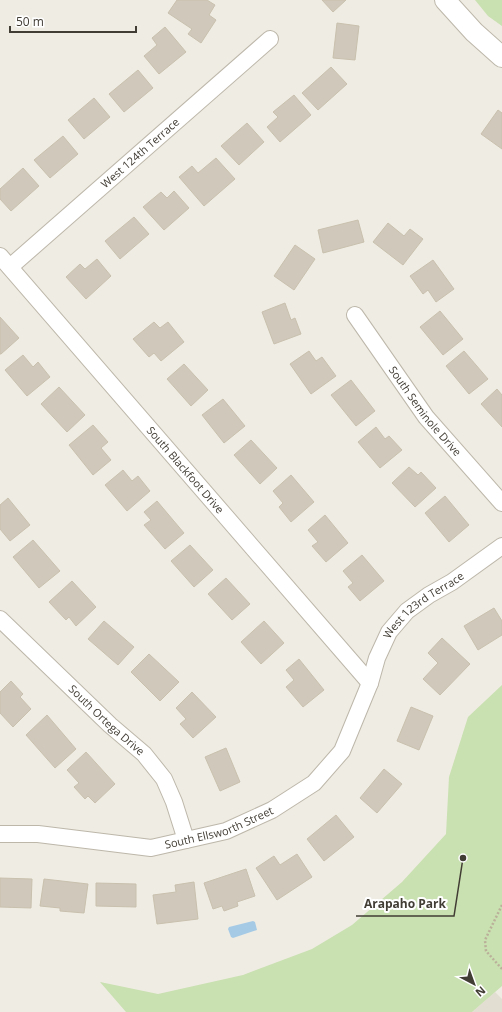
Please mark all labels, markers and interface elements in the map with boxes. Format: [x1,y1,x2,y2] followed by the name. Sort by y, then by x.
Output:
[10,8,136,34] scale bar
[16,13,44,30] text: 50 m
[97,114,182,191] street label: West 124th Terrace
[386,363,465,459] street label: South Seminole Drive
[144,423,228,516] street label: South Blackfoot Drive
[379,568,467,640] street label: West 123rd Terrace
[66,681,148,758] street label: South Ortega Drive
[163,802,276,852] street label: South Ellsworth Street
[356,892,454,916] callout: Arapaho Park
[364,895,447,912] text: Arapaho Park
[454,964,494,1004] north arrow
[473,983,489,1001] text: N

